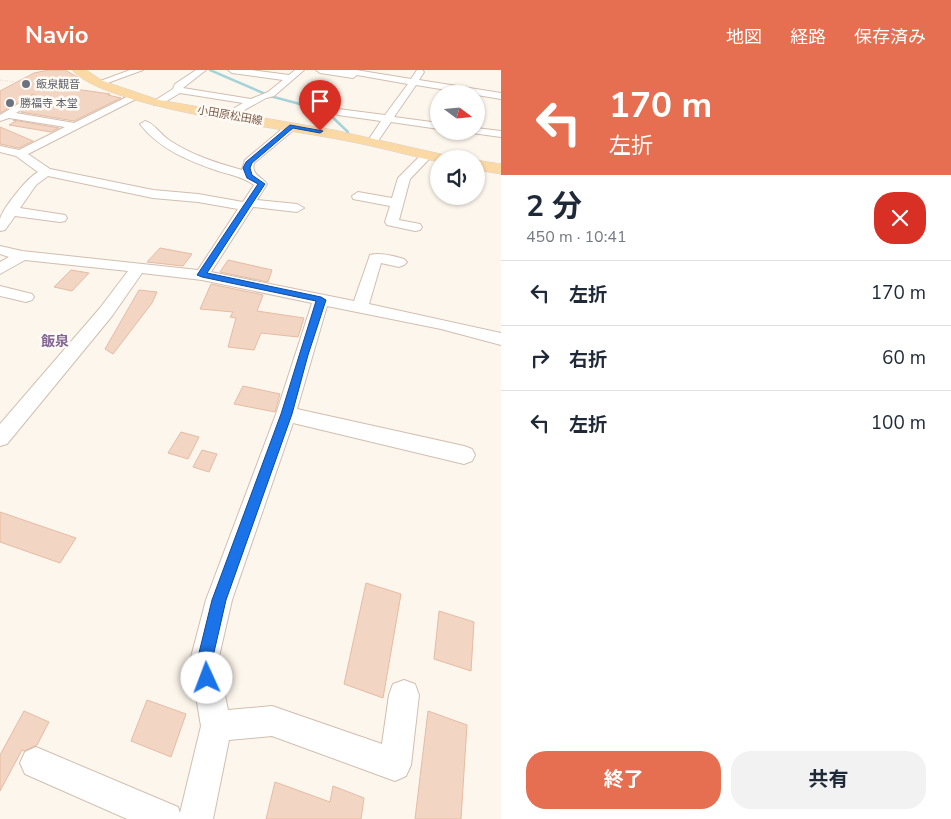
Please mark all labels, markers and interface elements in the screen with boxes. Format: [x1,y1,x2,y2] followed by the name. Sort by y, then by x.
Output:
[25,19,89,51] text: Navio
[726,25,762,49] text: 地図
[790,25,826,49] text: 経路
[854,25,926,49] text: 保存済み
[36,77,80,92] place label: 飯泉観音
[20,78,32,90] marker: 飯泉観音
[299,80,341,131] pin
[609,82,712,129] text: 170 m
[430,85,485,140] north arrow
[430,85,485,205] map controls
[306,87,334,115] icon: arrive
[526,90,591,155] icon: left
[20,96,78,111] place label: 勝福寺 本堂
[4,97,16,109] marker: 勝福寺 本堂
[196,102,264,129] street label: 小田原松田線
[609,131,653,161] text: 左折
[430,150,485,205] button: sound
[526,186,582,227] text: 2 分
[874,192,926,244] button: close
[526,226,627,248] text: 450 m · 10:41
[526,279,554,307] icon: left
[871,280,926,306] text: 170 m
[569,282,607,308] text: 左折
[41,332,69,351] district label: 飯泉
[526,344,554,372] icon: right
[882,345,926,371] text: 60 m
[569,347,607,373] text: 右折
[526,409,554,437] icon: left
[871,410,926,436] text: 100 m
[569,412,607,438] text: 左折
[180,651,232,703] position arrow
[526,751,721,809] button: 終了
[731,751,926,809] button: 共有

